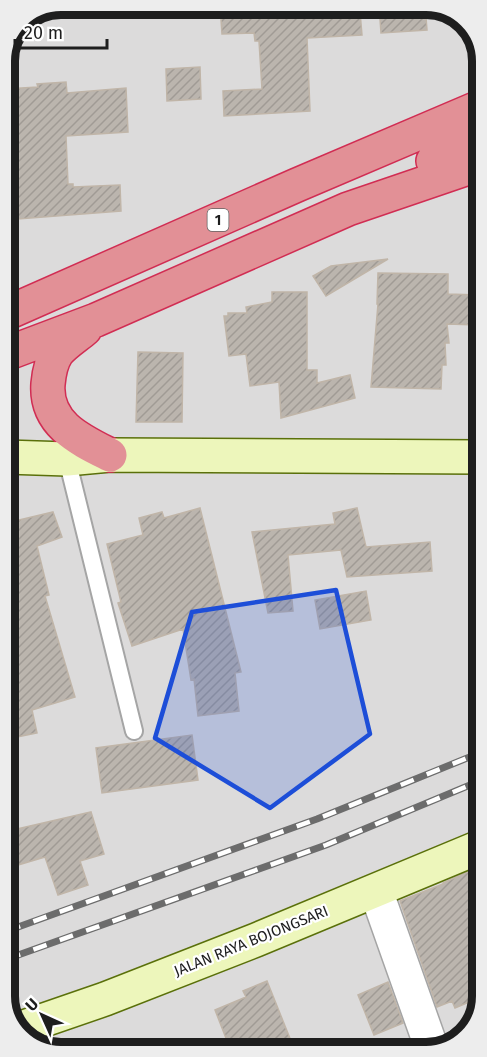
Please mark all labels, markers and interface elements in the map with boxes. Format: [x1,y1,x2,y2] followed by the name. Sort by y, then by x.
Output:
[15,12,106,50] scale bar
[24,22,63,44] text: 20 m
[208,209,228,231] road number: 1
[171,902,331,980] street label: JALAN RAYA BOJONGSARI
[12,985,72,1045] north arrow
[21,994,42,1015] text: U

